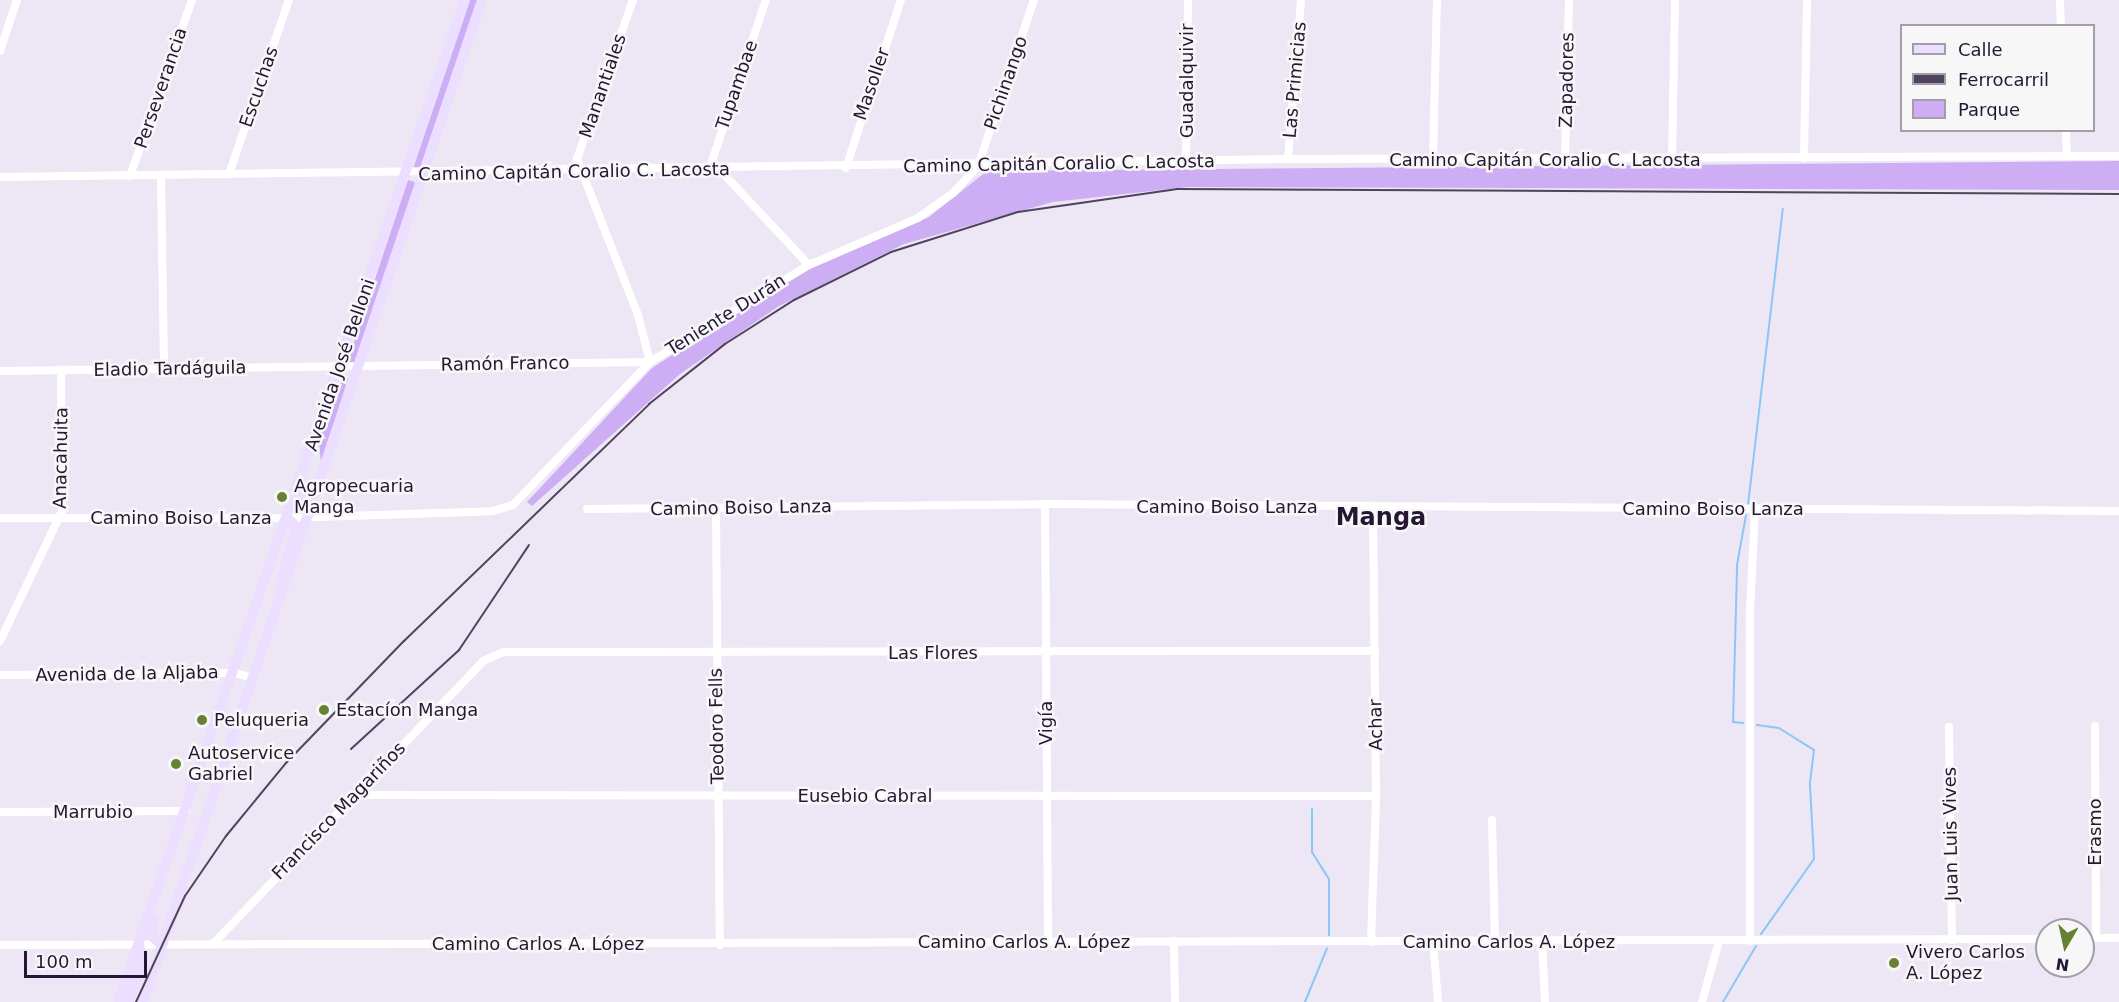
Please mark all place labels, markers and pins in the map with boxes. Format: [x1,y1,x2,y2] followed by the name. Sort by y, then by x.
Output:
[294,476,414,518] place label: Agropecuaria Manga
[275,490,289,504] marker: Agropecuaria Manga
[336,699,478,721] place label: Estacíon Manga
[317,703,331,717] marker: Estacíon Manga
[214,709,309,731] place label: Peluqueria
[195,713,209,727] marker: Peluqueria
[188,743,294,786] place label: Autoservice Gabriel
[169,757,183,771] marker: Autoservice Gabriel
[1906,942,2025,984] place label: Vivero Carlos A. López
[1887,956,1901,970] marker: Vivero Carlos A. López

